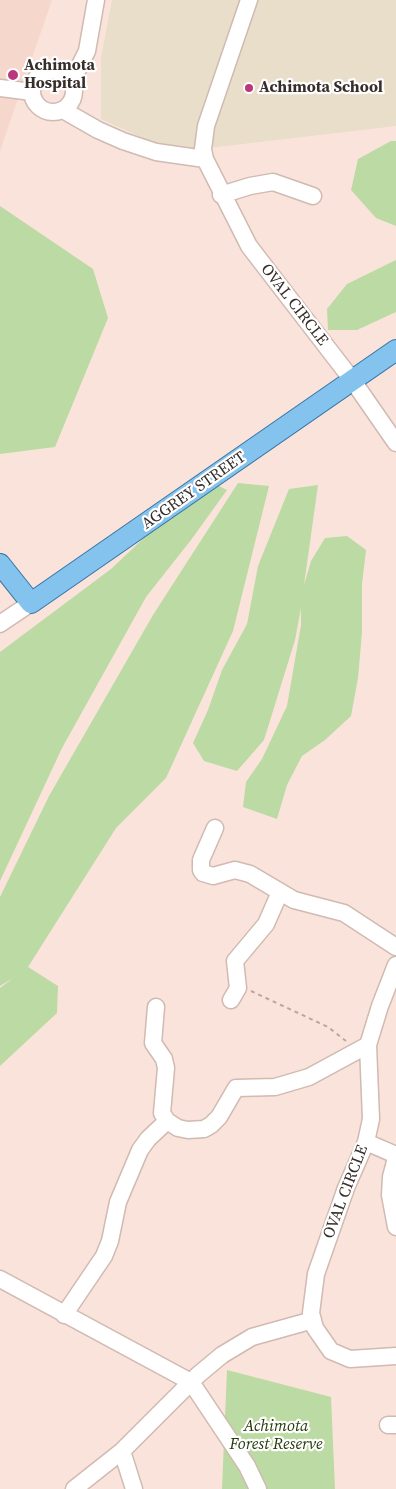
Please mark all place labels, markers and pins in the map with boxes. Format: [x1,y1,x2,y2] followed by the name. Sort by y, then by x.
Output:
[24,56,95,94] place label: Achimota Hospital
[6,68,20,82] marker: Achimota Hospital
[259,78,383,98] place label: Achimota School
[243,82,255,94] marker: Achimota School

